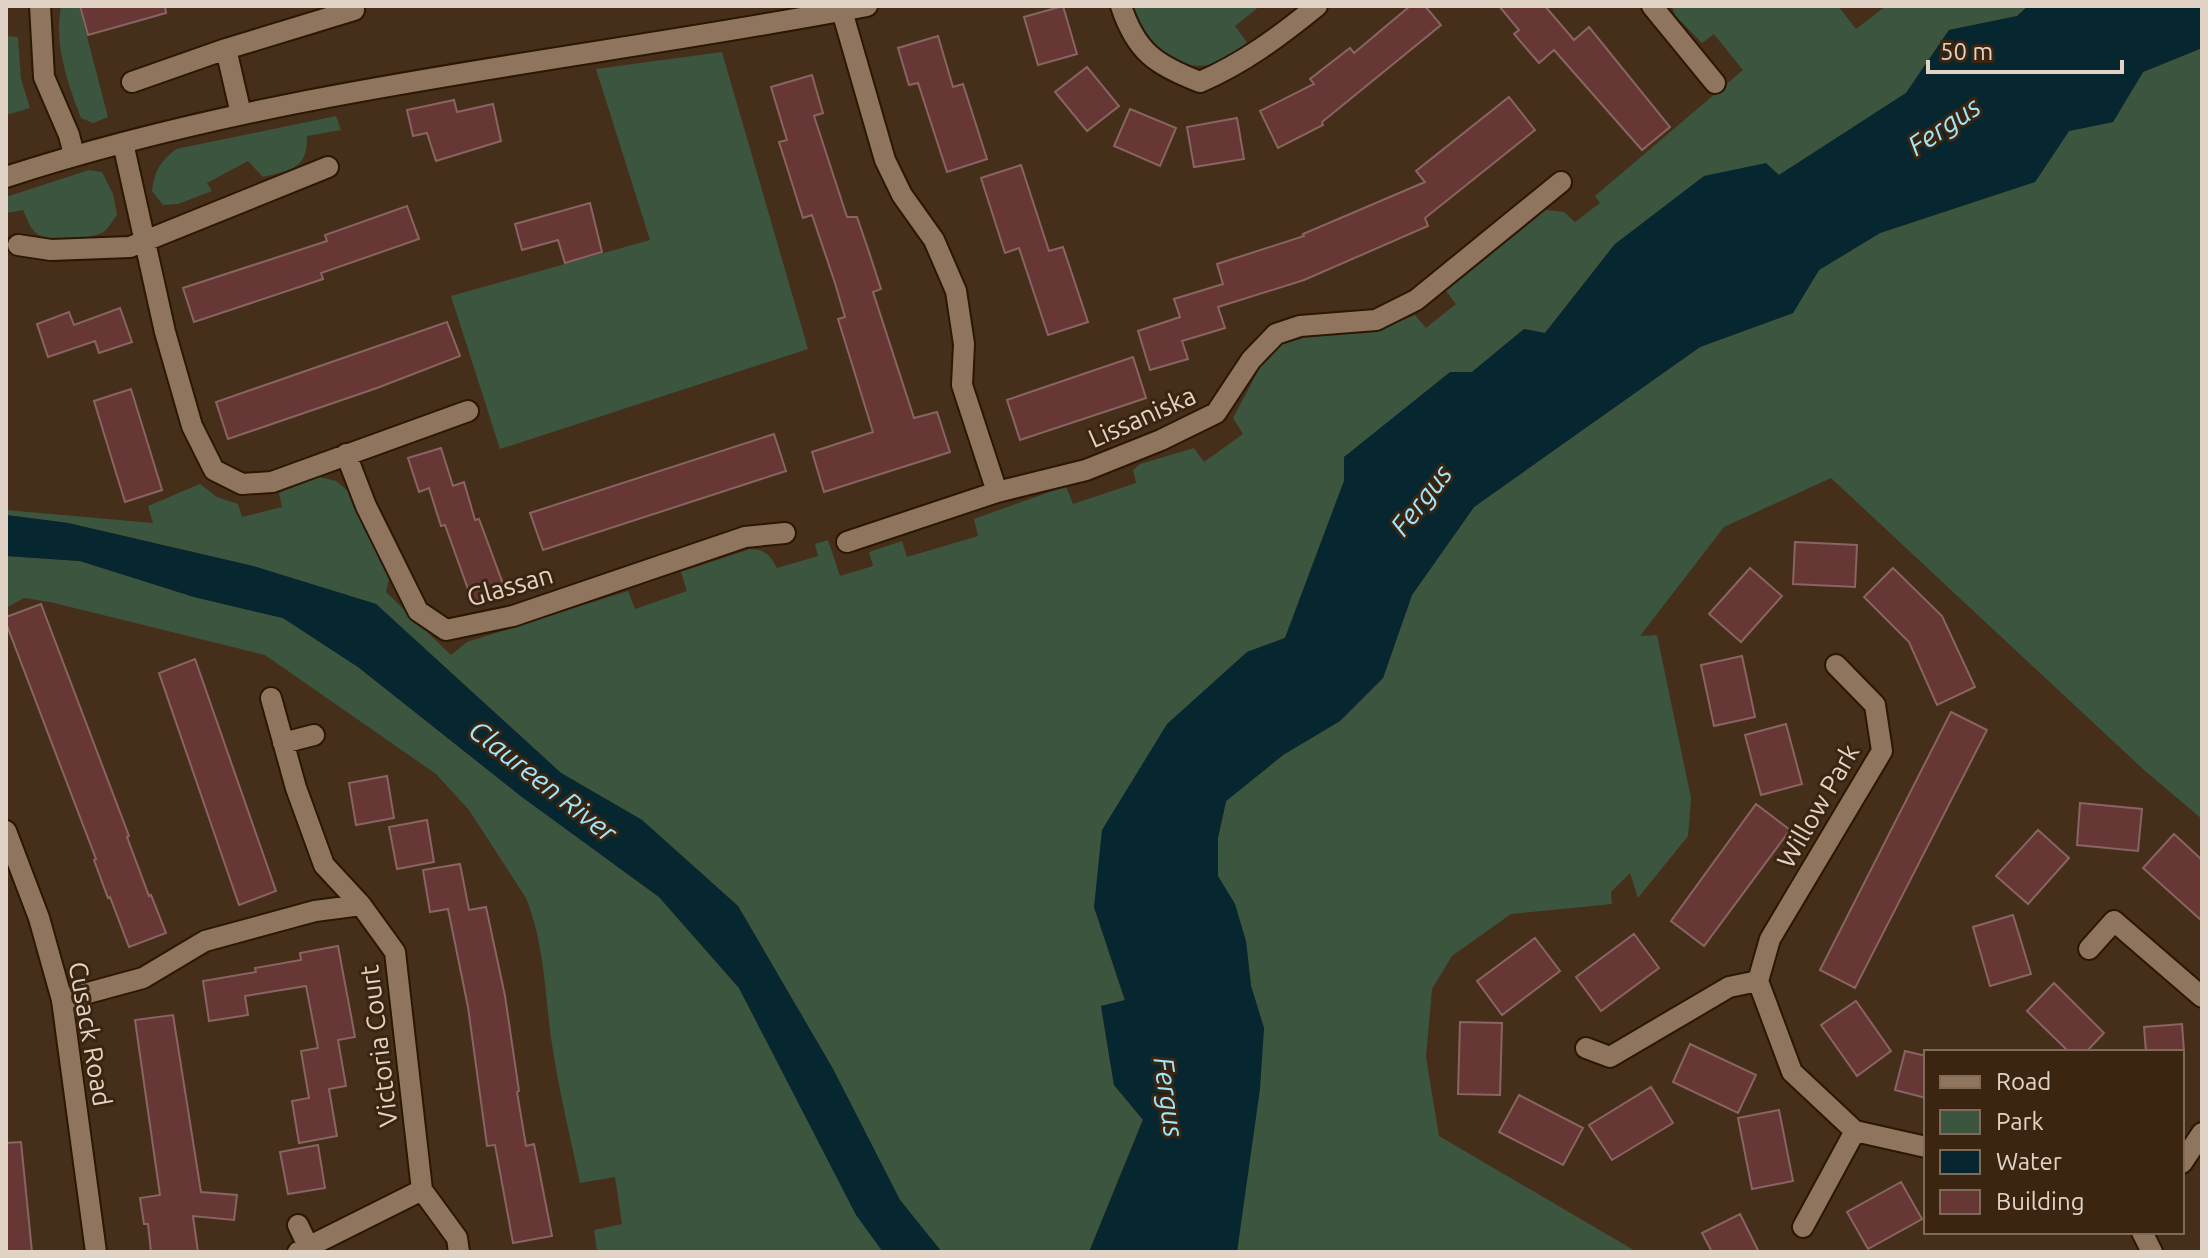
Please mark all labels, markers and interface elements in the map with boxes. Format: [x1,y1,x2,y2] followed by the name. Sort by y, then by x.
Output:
[1928,24,2122,74] scale bar
[1940,38,1993,65] text: 50 m
[1902,90,1986,161] water label: Fergus
[1084,380,1200,453] street label: Lissaniska
[1384,458,1458,541] water label: Fergus
[463,559,556,612] street label: Glassan
[463,713,624,849] water label: Claureen River
[1771,739,1864,873] street label: Willow Park
[64,959,117,1108] street label: Cusack Road
[354,964,403,1129] street label: Victoria Court
[1924,1050,2184,1234] legend
[1149,1055,1191,1139] water label: Fergus
[1996,1068,2051,1095] text: Road
[1996,1108,2044,1135] text: Park
[1996,1148,2062,1175] text: Water
[1996,1188,2084,1215] text: Building

